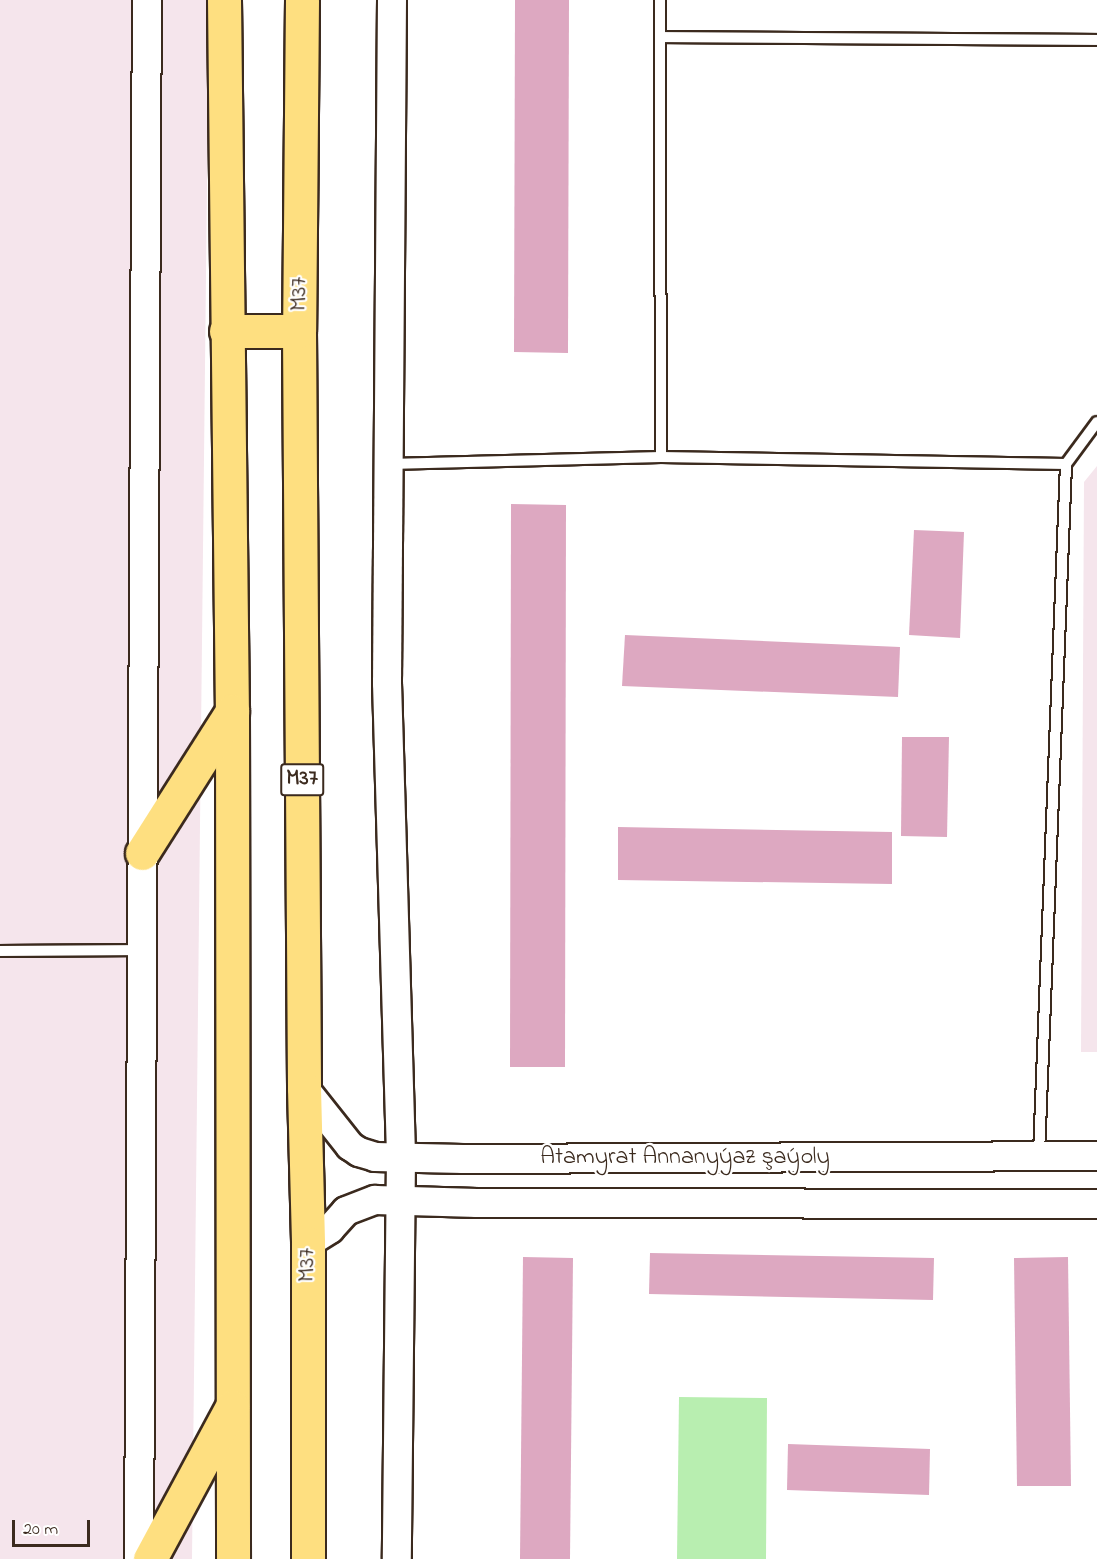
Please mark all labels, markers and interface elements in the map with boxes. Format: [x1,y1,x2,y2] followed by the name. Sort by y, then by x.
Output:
[286,277,314,311] street label: M37
[280,761,324,799] road number: M37
[540,1144,830,1172] street label: Atamyrat Annanyýaz şaýoly
[294,1248,322,1282] street label: M37
[15,1508,93,1546] scale bar
[23,1517,58,1543] text: 20 m

